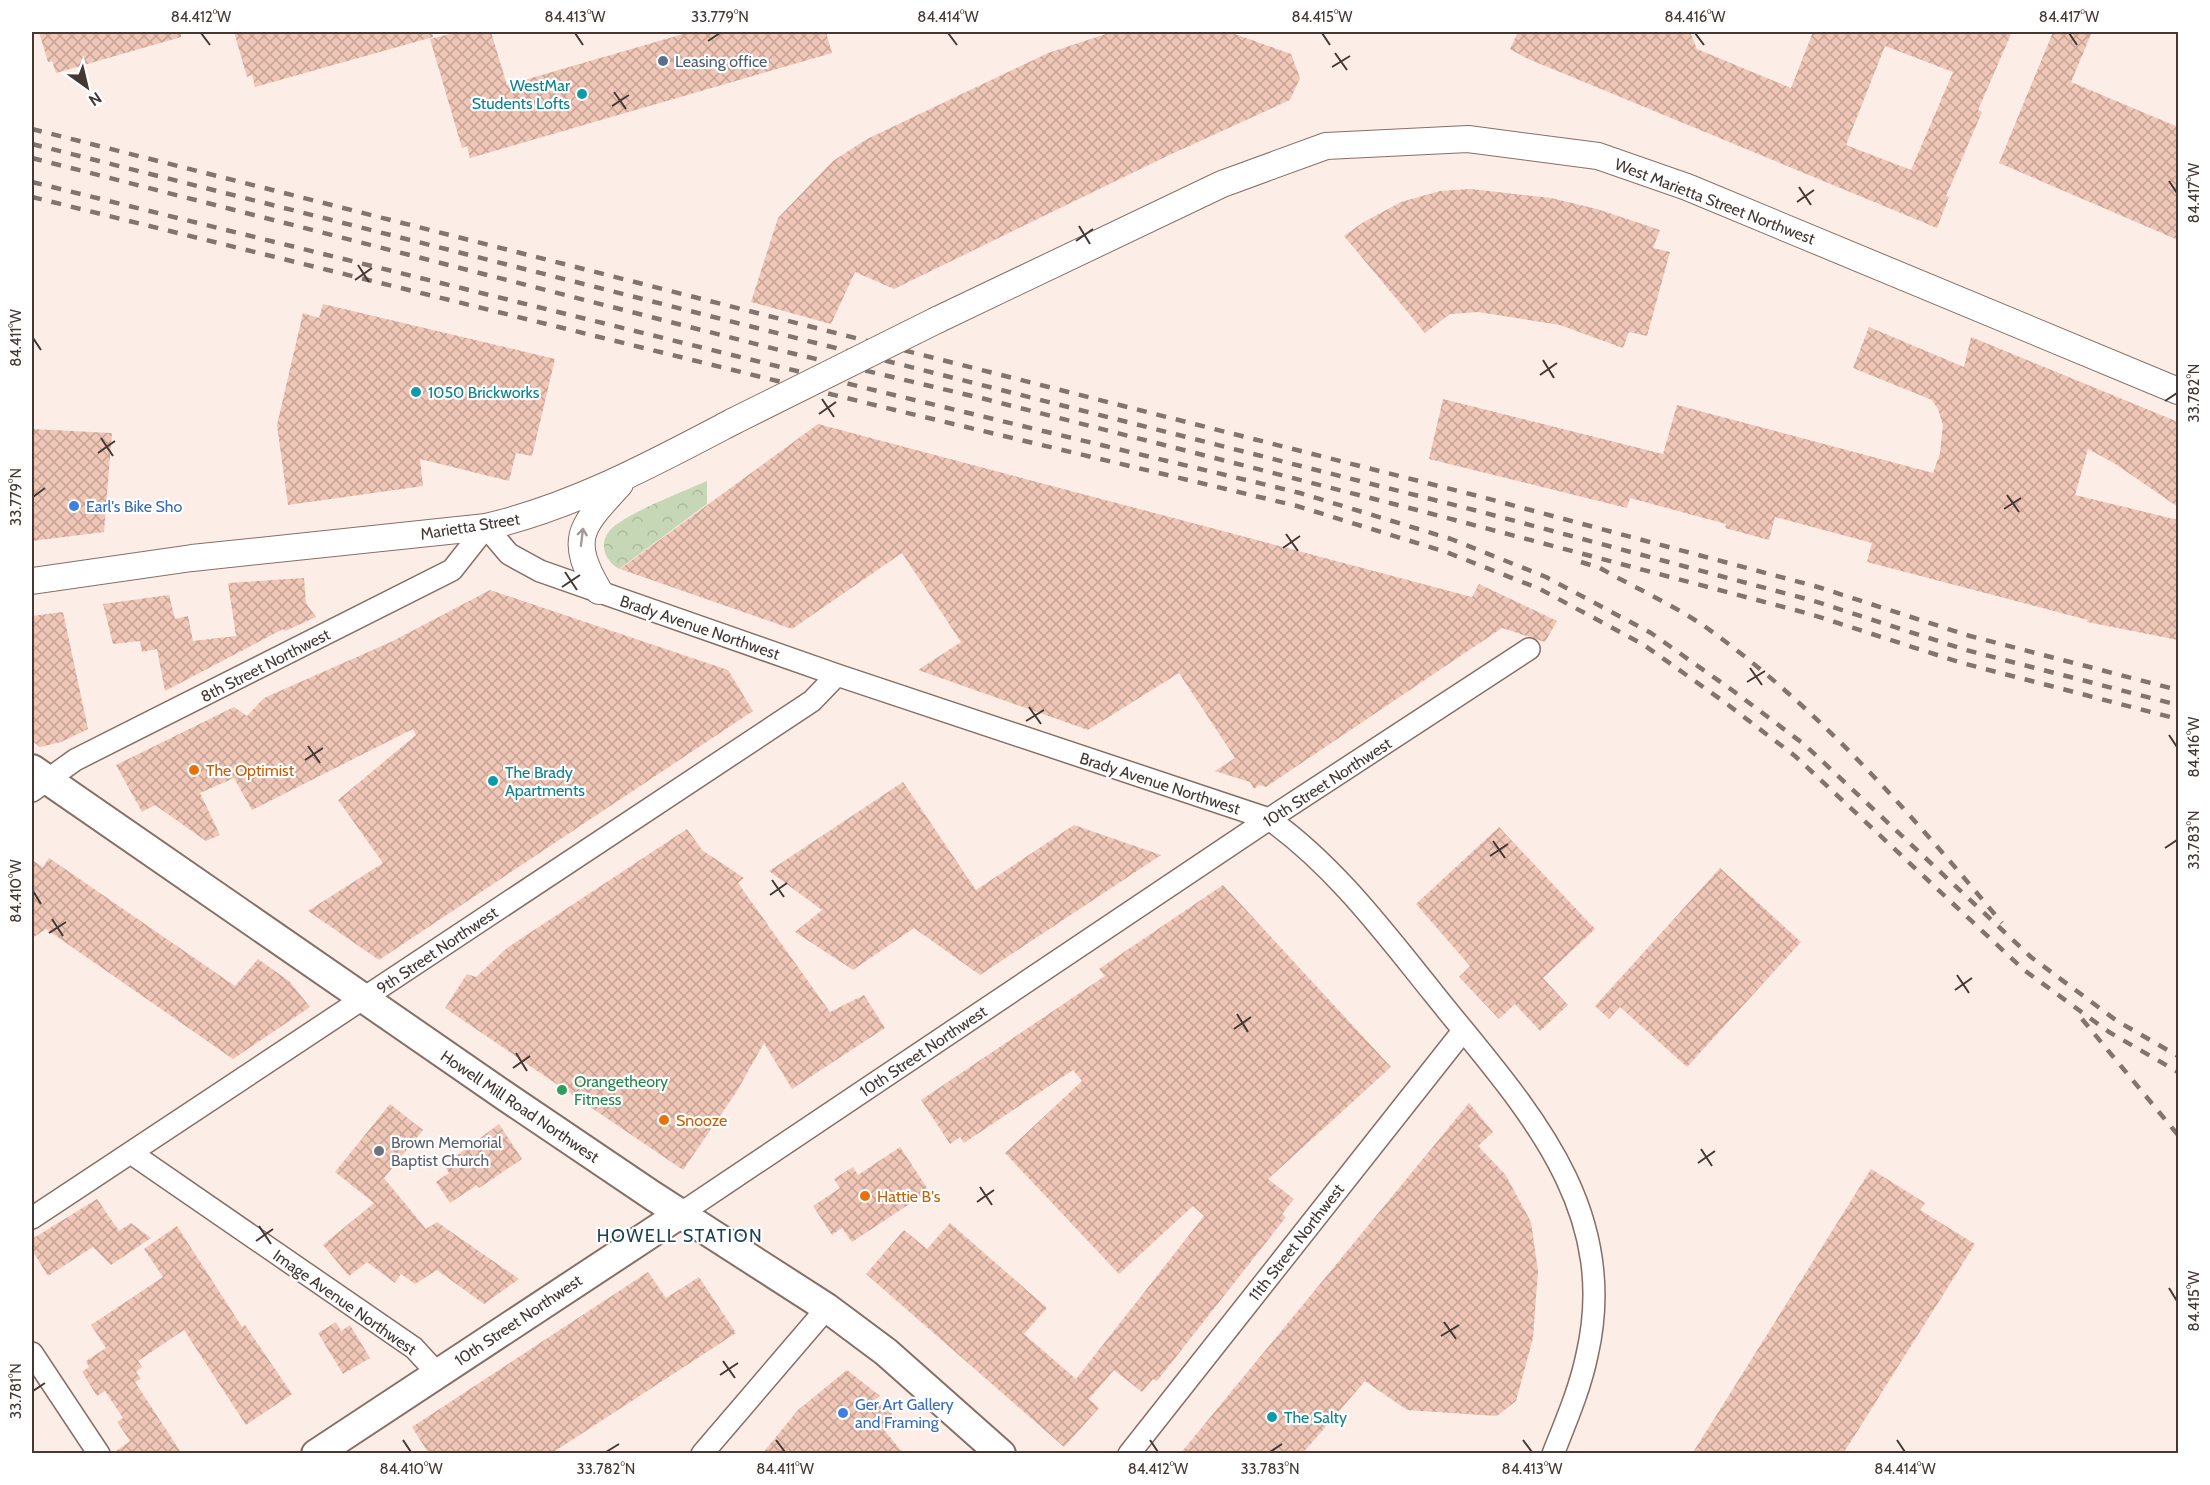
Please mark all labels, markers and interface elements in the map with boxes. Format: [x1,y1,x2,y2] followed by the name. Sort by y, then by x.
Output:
[171,8,232,26] text: 84.412°W
[545,8,606,26] text: 84.413°W
[691,8,749,26] text: 33.779°N
[917,8,979,26] text: 84.414°W
[1292,8,1353,26] text: 84.415°W
[1664,8,1726,26] text: 84.416°W
[2039,8,2100,26] text: 84.417°W
[675,52,767,71] place label: Leasing office
[656,54,670,68] marker: Leasing office
[57,57,117,117] north arrow
[472,76,571,113] place label: WestMar Students Lofts
[575,87,589,101] marker: WestMar Students Lofts
[85,88,105,110] text: N
[1612,154,1818,249] street label: West Marietta Street Northwest
[2185,162,2203,223] text: 84.417°W
[7,308,25,367] text: 84.411°W
[2185,364,2203,422] text: 33.782°N
[428,383,540,402] place label: 1050 Brickworks
[409,385,423,399] marker: 1050 Brickworks
[7,468,25,526] text: 33.779°N
[86,497,182,516] place label: Earl's Bike Sho
[67,499,81,513] marker: Earl's Bike Sho
[419,509,522,544] street label: Marietta Street
[577,528,588,547] one-way arrow
[618,591,783,664] street label: Brady Avenue Northwest
[197,624,334,706] street label: 8th Street Northwest
[2185,716,2203,778] text: 84.416°W
[1259,733,1396,831] street label: 10th Street Northwest
[1077,749,1243,819] street label: Brady Avenue Northwest
[206,761,295,780] place label: The Optimist
[187,763,201,777] marker: The Optimist
[505,763,585,800] place label: The Brady Apartments
[486,774,500,788] marker: The Brady Apartments
[2185,810,2203,870] text: 33.783°N
[7,859,25,923] text: 84.410°W
[373,902,502,998] street label: 9th Street Northwest
[856,1001,991,1101] street label: 10th Street Northwest
[437,1046,603,1167] street label: Howell Mill Road Northwest
[574,1072,668,1109] place label: Orangetheory Fitness
[555,1083,569,1097] marker: Orangetheory Fitness
[676,1111,727,1130] place label: Snooze
[657,1113,671,1127] marker: Snooze
[391,1133,502,1170] place label: Brown Memorial Baptist Church
[372,1144,386,1158] marker: Brown Memorial Baptist Church
[1245,1179,1348,1305] street label: 11th Street Northwest
[877,1187,941,1206] place label: Hattie B's
[858,1189,872,1203] marker: Hattie B's
[597,1225,763,1247] district label: HOWELL STATION
[270,1246,420,1359] street label: Image Avenue Northwest
[451,1270,586,1370] street label: 10th Street Northwest
[2185,1270,2203,1331] text: 84.415°W
[7,1363,25,1419] text: 33.781°N
[855,1395,954,1432] place label: Ger Art Gallery and Framing
[836,1406,850,1420] marker: Ger Art Gallery and Framing
[1284,1408,1347,1427] place label: The Salty
[1265,1410,1279,1424] marker: The Salty
[379,1460,443,1478] text: 84.410°W
[577,1460,635,1478] text: 33.782°N
[756,1460,815,1478] text: 84.411°W
[1128,1460,1189,1478] text: 84.412°W
[1240,1460,1300,1478] text: 33.783°N
[1502,1460,1563,1478] text: 84.413°W
[1874,1460,1936,1478] text: 84.414°W

